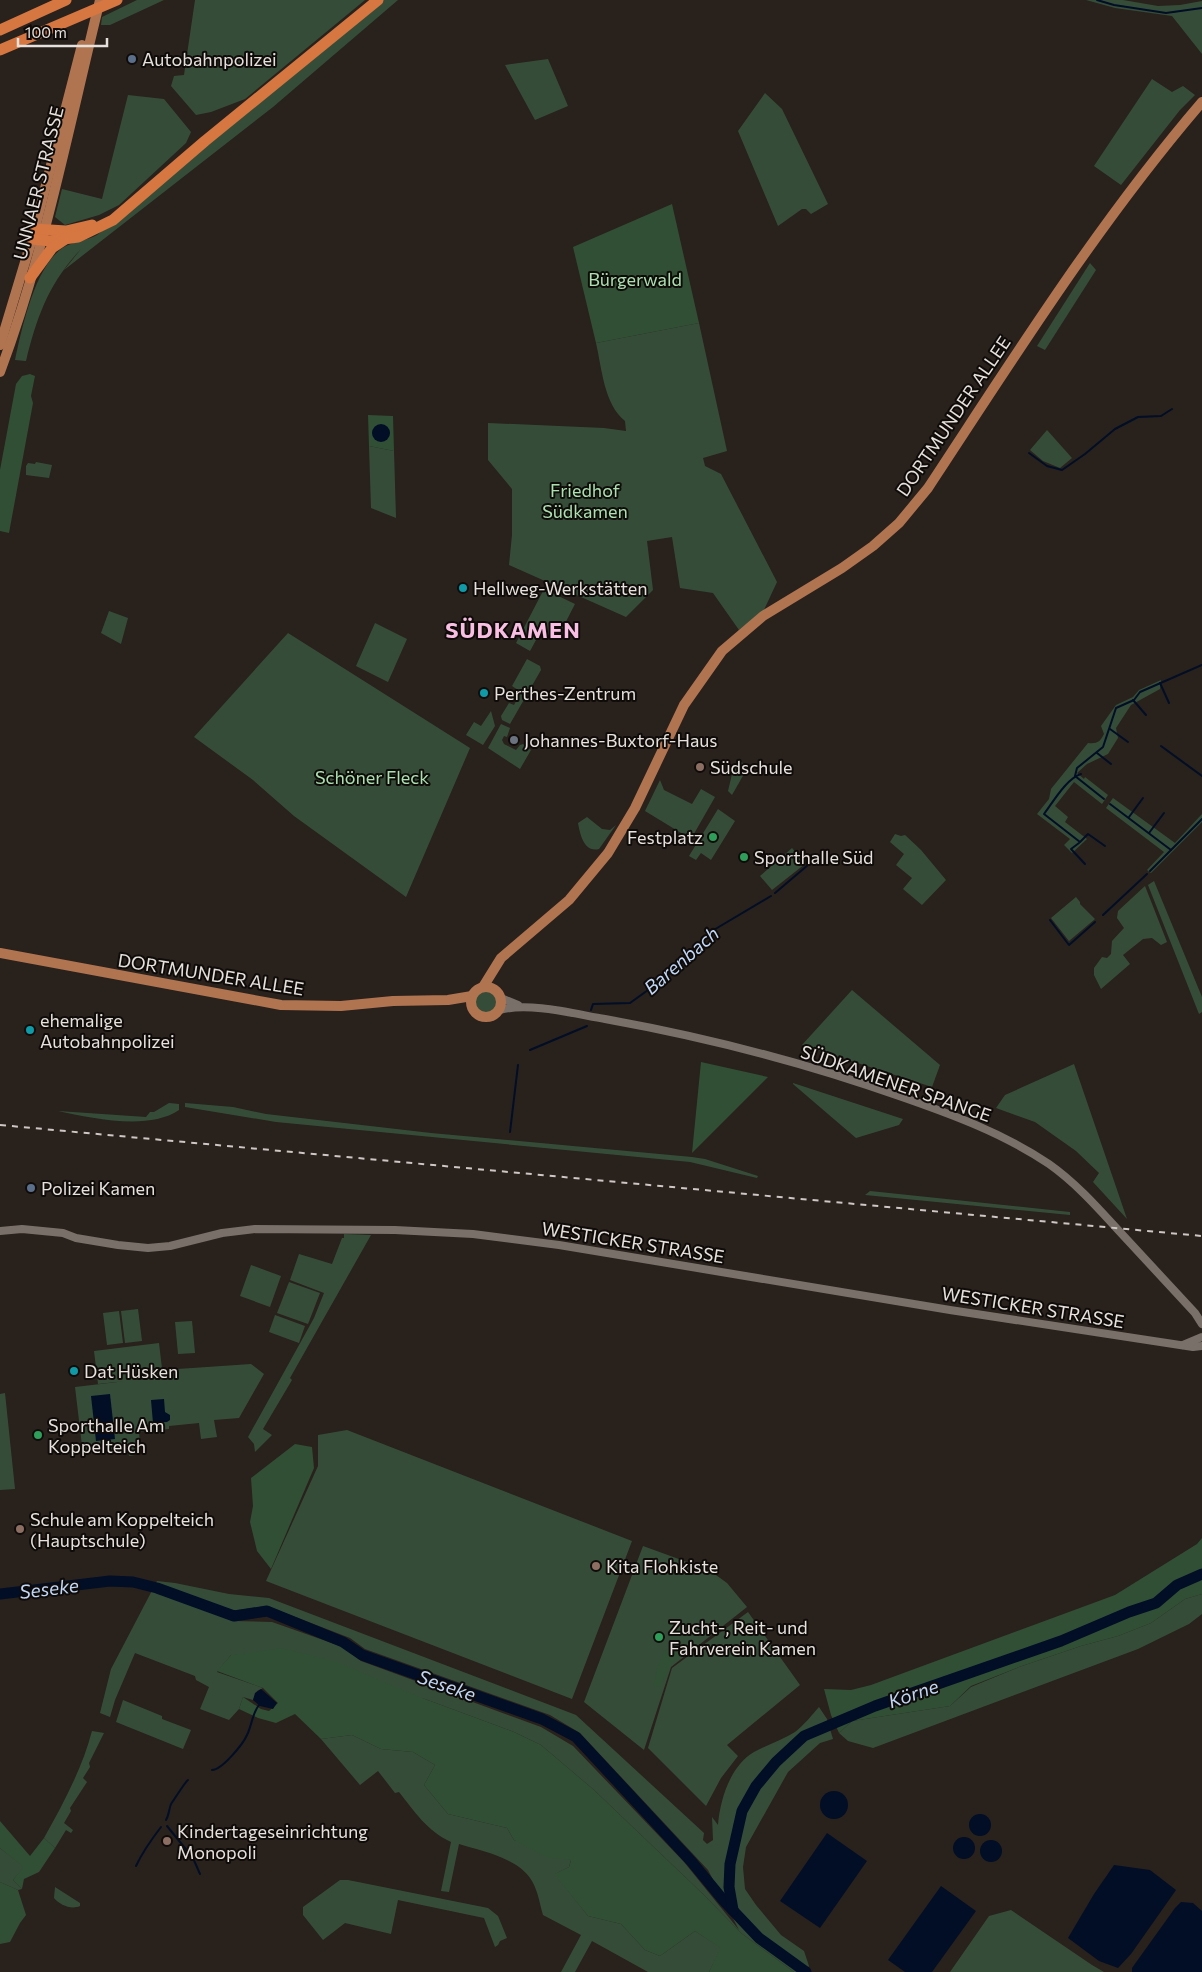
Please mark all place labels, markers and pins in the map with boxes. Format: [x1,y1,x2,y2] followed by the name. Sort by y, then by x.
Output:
[142,48,277,70] place label: Autobahnpolizei
[126,53,138,65] marker: Autobahnpolizei
[473,577,648,599] place label: Hellweg-Werkstätten
[457,582,469,594] marker: Hellweg-Werkstätten
[494,682,636,704] place label: Perthes-Zentrum
[478,687,490,699] marker: Perthes-Zentrum
[524,729,718,751] place label: Johannes-Buxtorf-Haus
[508,734,520,746] marker: Johannes-Buxtorf-Haus
[710,756,793,778] place label: Südschule
[694,761,706,773] marker: Südschule
[627,826,703,848] place label: Festplatz
[707,831,719,843] marker: Festplatz
[754,846,873,868] place label: Sporthalle Süd
[738,851,750,863] marker: Sporthalle Süd
[40,1009,175,1052] place label: ehemalige Autobahnpolizei
[24,1024,36,1036] marker: ehemalige Autobahnpolizei
[41,1177,155,1199] place label: Polizei Kamen
[25,1182,37,1194] marker: Polizei Kamen
[84,1360,178,1382] place label: Dat Hüsken
[68,1365,80,1377] marker: Dat Hüsken
[48,1414,164,1457] place label: Sporthalle Am Koppelteich
[32,1429,44,1441] marker: Sporthalle Am Koppelteich
[30,1508,214,1551] place label: Schule am Koppelteich (Hauptschule)
[14,1523,26,1535] marker: Schule am Koppelteich (Hauptschule)
[606,1555,718,1577] place label: Kita Flohkiste
[590,1560,602,1572] marker: Kita Flohkiste
[669,1616,816,1659] place label: Zucht-, Reit- und Fahrverein Kamen
[653,1631,665,1643] marker: Zucht-, Reit- und Fahrverein Kamen
[177,1820,368,1863] place label: Kindertageseinrichtung Monopoli
[161,1835,173,1847] marker: Kindertageseinrichtung Monopoli

